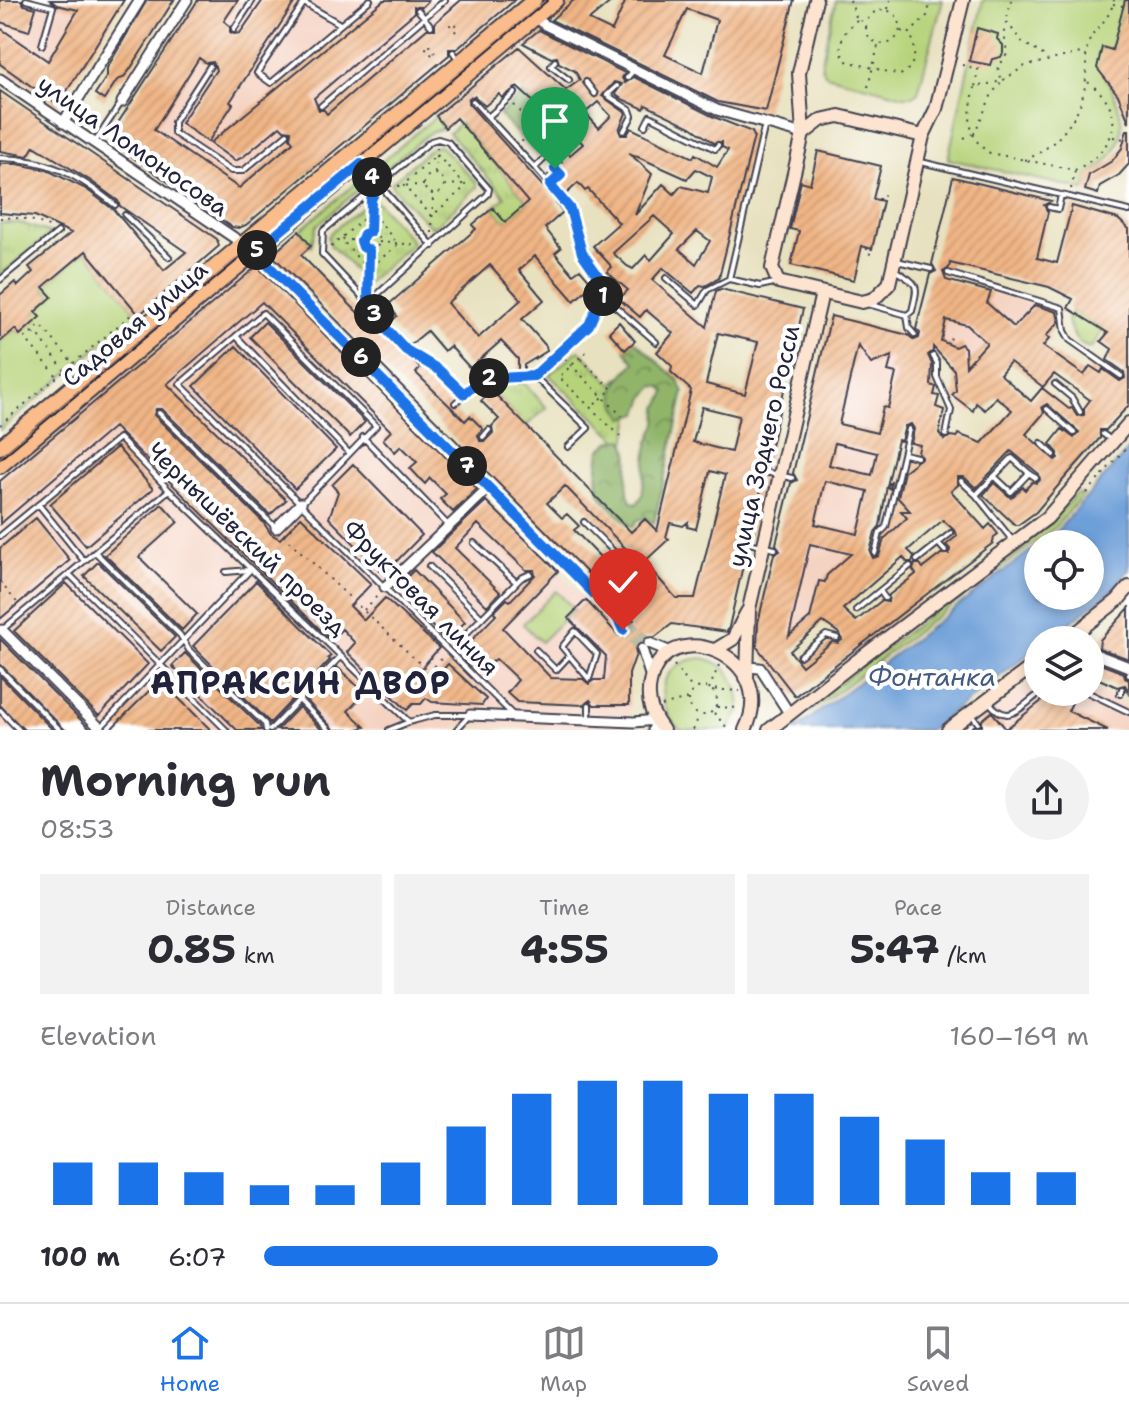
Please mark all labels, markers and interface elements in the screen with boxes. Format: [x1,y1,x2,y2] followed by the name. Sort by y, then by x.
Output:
[31,68,235,224] street label: улица Ломоносова
[521,87,589,169] pin
[533,99,577,143] icon: arrive
[352,157,392,197] pin: 4
[364,162,380,191] text: 4
[237,230,277,270] pin: 5
[250,235,264,264] text: 5
[56,254,214,394] street label: Садовая улица
[583,276,623,316] pin: 1
[598,281,608,310] text: 1
[354,294,394,334] pin: 3
[366,299,382,328] text: 3
[721,322,807,570] street label: улица Зодчего Росси
[341,337,381,377] pin: 6
[353,342,369,371] text: 6
[469,358,509,398] pin: 2
[481,363,497,392] text: 2
[140,435,354,643] street label: Чернышёвский проезд
[447,446,487,486] pin: 7
[459,451,475,480] text: 7
[336,513,506,683] street label: Фруктовая линия
[1024,530,1104,706] map controls
[1024,530,1104,610] button: locate
[589,548,657,630] pin
[601,560,645,604] icon: check
[1024,626,1104,706] button: layers
[868,659,996,694] water label: Фонтанка
[150,661,452,704] district label: АПРАКСИН ДВОР
[40,751,331,810] text: Morning run
[1005,756,1089,840] button: share
[40,811,114,846] text: 08:53
[166,893,256,922] text: Distance
[539,893,590,922] text: Time
[894,893,942,922] text: Pace
[147,922,236,976] text: 0.85
[520,922,609,976] text: 4:55
[850,922,940,976] text: 5:47
[236,941,275,970] text: km
[940,941,987,970] text: /km
[40,1018,156,1053] text: Elevation
[949,1018,1089,1053] text: 160–169 m
[40,1239,120,1274] text: 100 m
[168,1239,227,1274] text: 6:07
[160,1321,220,1398] tab: Home
[540,1321,587,1398] tab: Map
[907,1321,969,1398] tab: Saved

